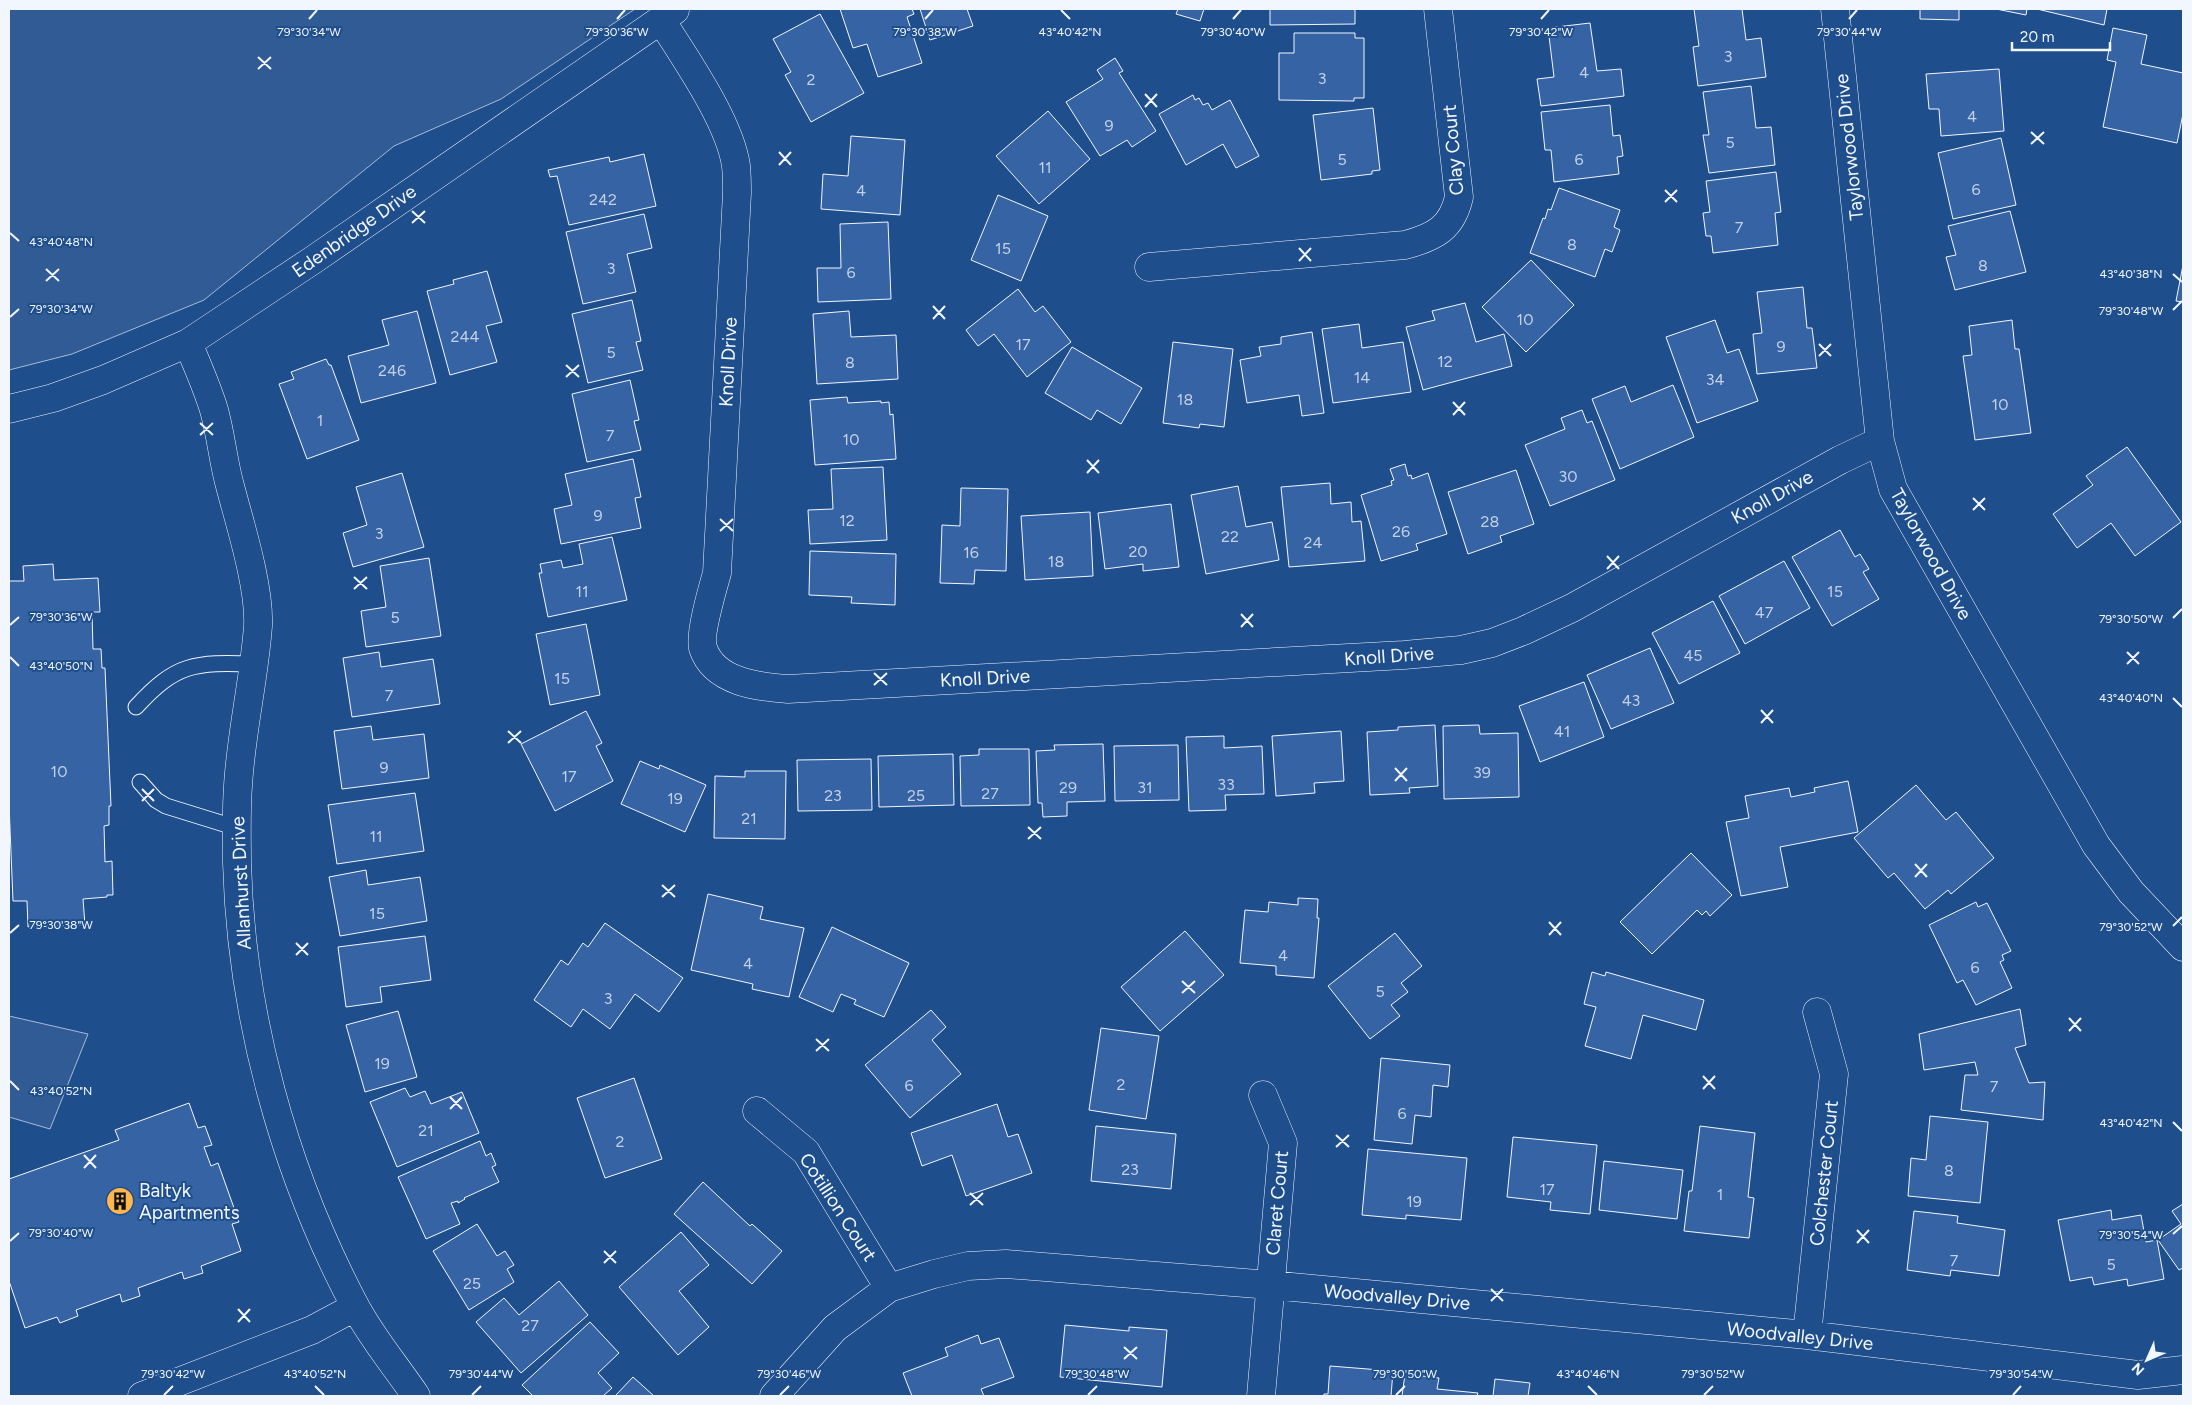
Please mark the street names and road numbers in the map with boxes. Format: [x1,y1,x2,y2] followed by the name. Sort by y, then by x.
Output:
[1830,73,1868,221] street label: Taylorwood Drive
[1438,104,1468,196] street label: Clay Court
[287,180,421,282] street label: Edenbridge Drive
[714,316,742,408] street label: Knoll Drive
[1727,465,1817,529] street label: Knoll Drive
[1885,484,1977,624] street label: Taylorwood Drive
[1343,641,1435,671] street label: Knoll Drive
[939,664,1031,692] street label: Knoll Drive
[226,816,256,950] street label: Allanhurst Drive
[1805,1099,1843,1247] street label: Colchester Court
[794,1149,882,1265] street label: Cotillion Court
[1261,1150,1293,1256] street label: Claret Court
[1323,1279,1471,1315] street label: Woodvalley Drive
[1726,1317,1874,1355] street label: Woodvalley Drive

